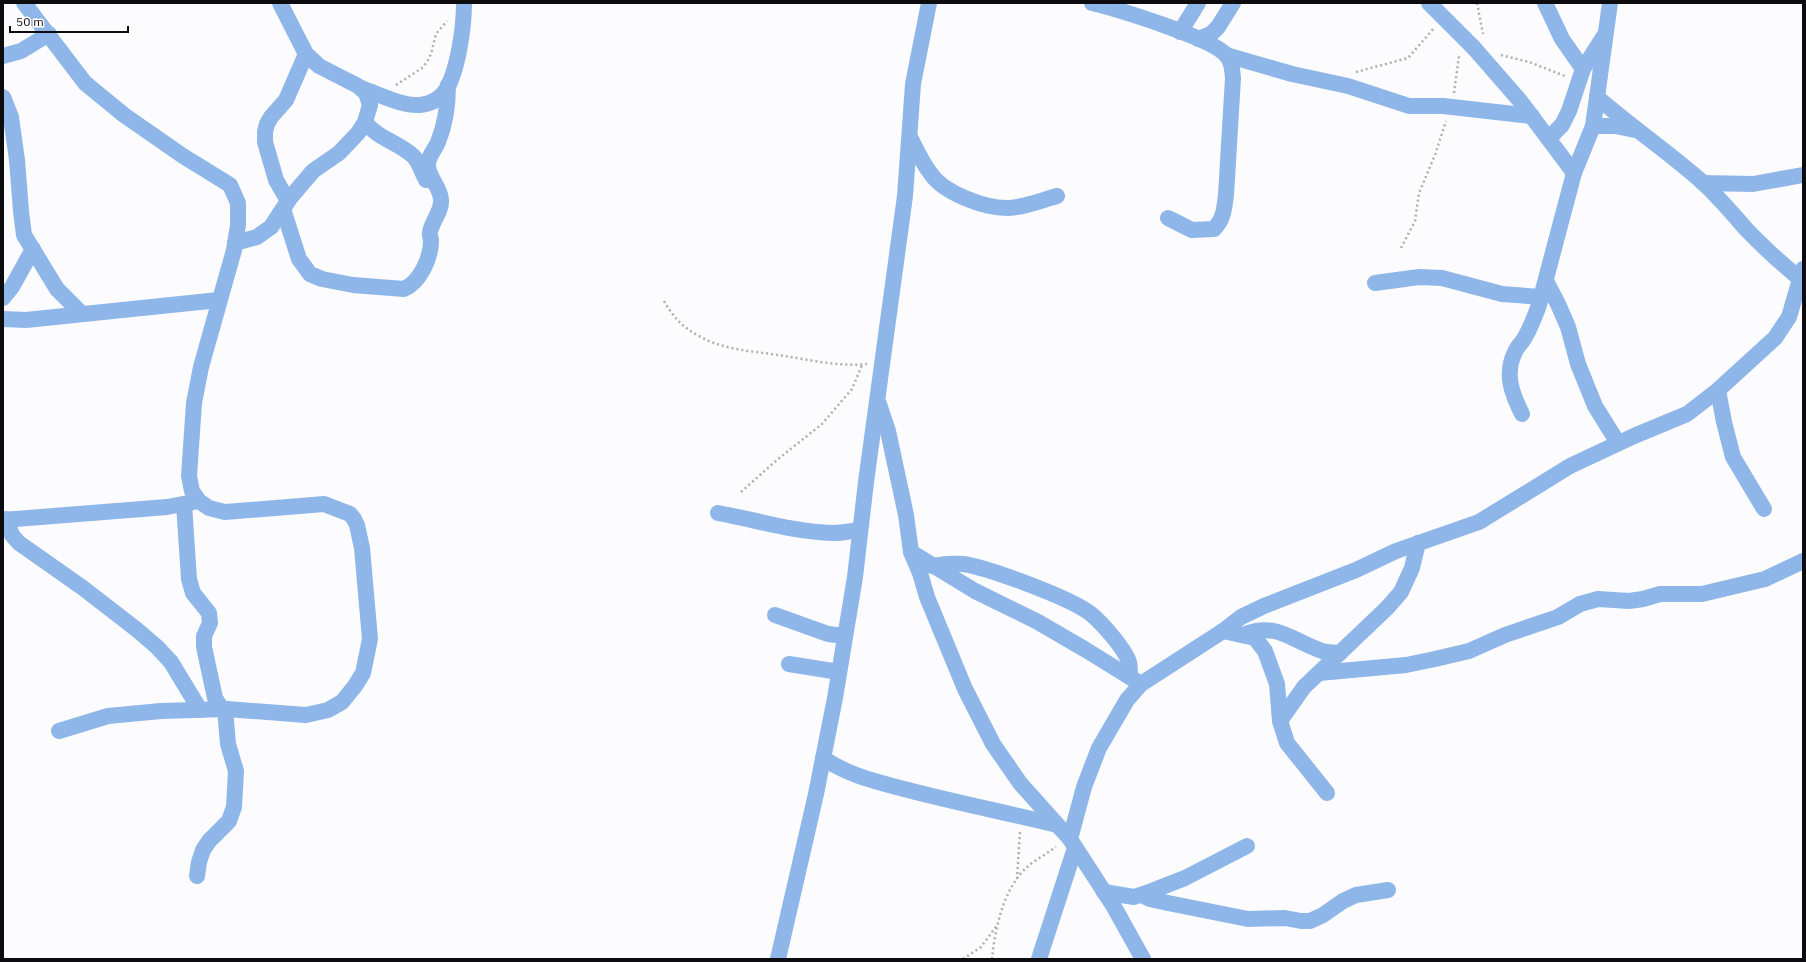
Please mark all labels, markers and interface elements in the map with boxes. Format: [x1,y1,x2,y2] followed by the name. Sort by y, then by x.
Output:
[10,8,128,34] scale bar
[16,14,44,29] text: 50 m

